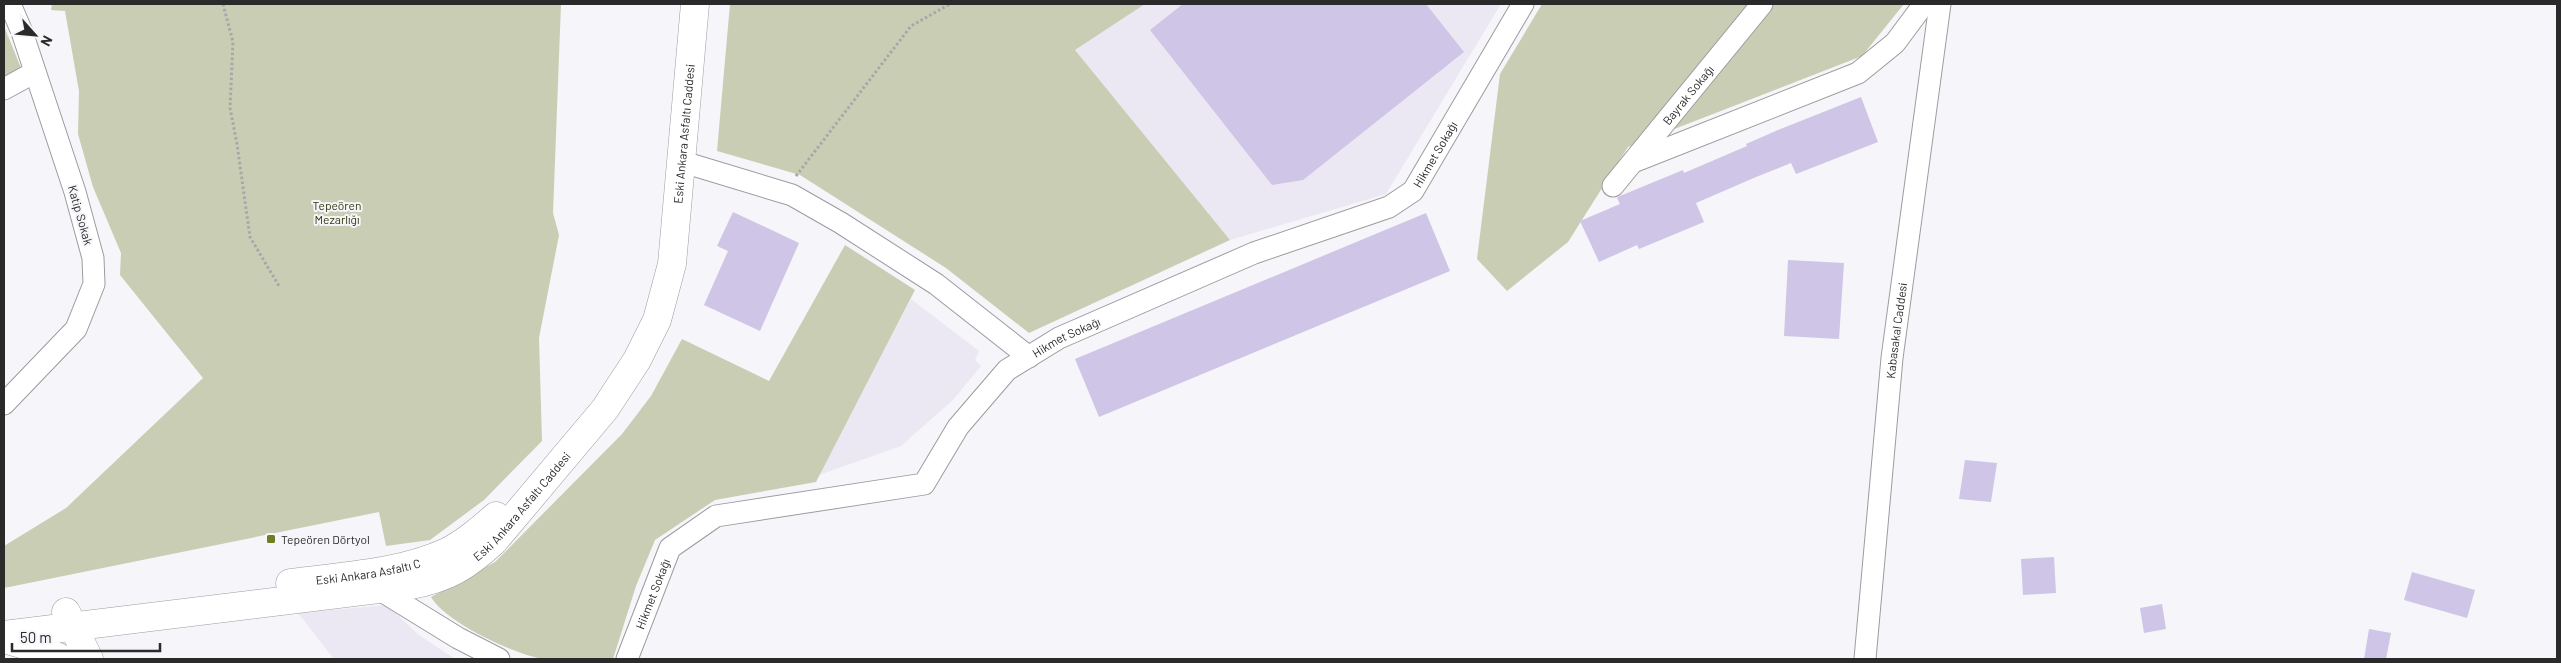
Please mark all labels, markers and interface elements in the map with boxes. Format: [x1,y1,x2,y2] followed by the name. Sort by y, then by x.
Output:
[10,10,60,60] north arrow
[37,33,57,49] text: N
[1659,62,1716,127] street label: Bayrak Sokağı
[670,63,697,204] street label: Eski Ankara Asfaltı Caddesi
[1410,119,1460,190] street label: Hikmet Sokağı
[66,184,96,246] street label: Katip Sokak
[313,198,361,226] park label: Tepeören Mezarlığı
[1883,281,1909,379] street label: Kabasakal Caddesi
[1029,314,1102,360] street label: Hikmet Sokağı
[470,449,573,563] street label: Eski Ankara Asfaltı Caddesi
[281,532,370,546] place label: Tepeören Dörtyol
[265,533,277,545] marker: Tepeören Dörtyol
[315,555,422,587] street label: Eski Ankara Asfaltı C
[632,556,672,631] street label: Hikmet Sokağı
[12,620,160,652] scale bar
[20,628,52,646] text: 50 m

